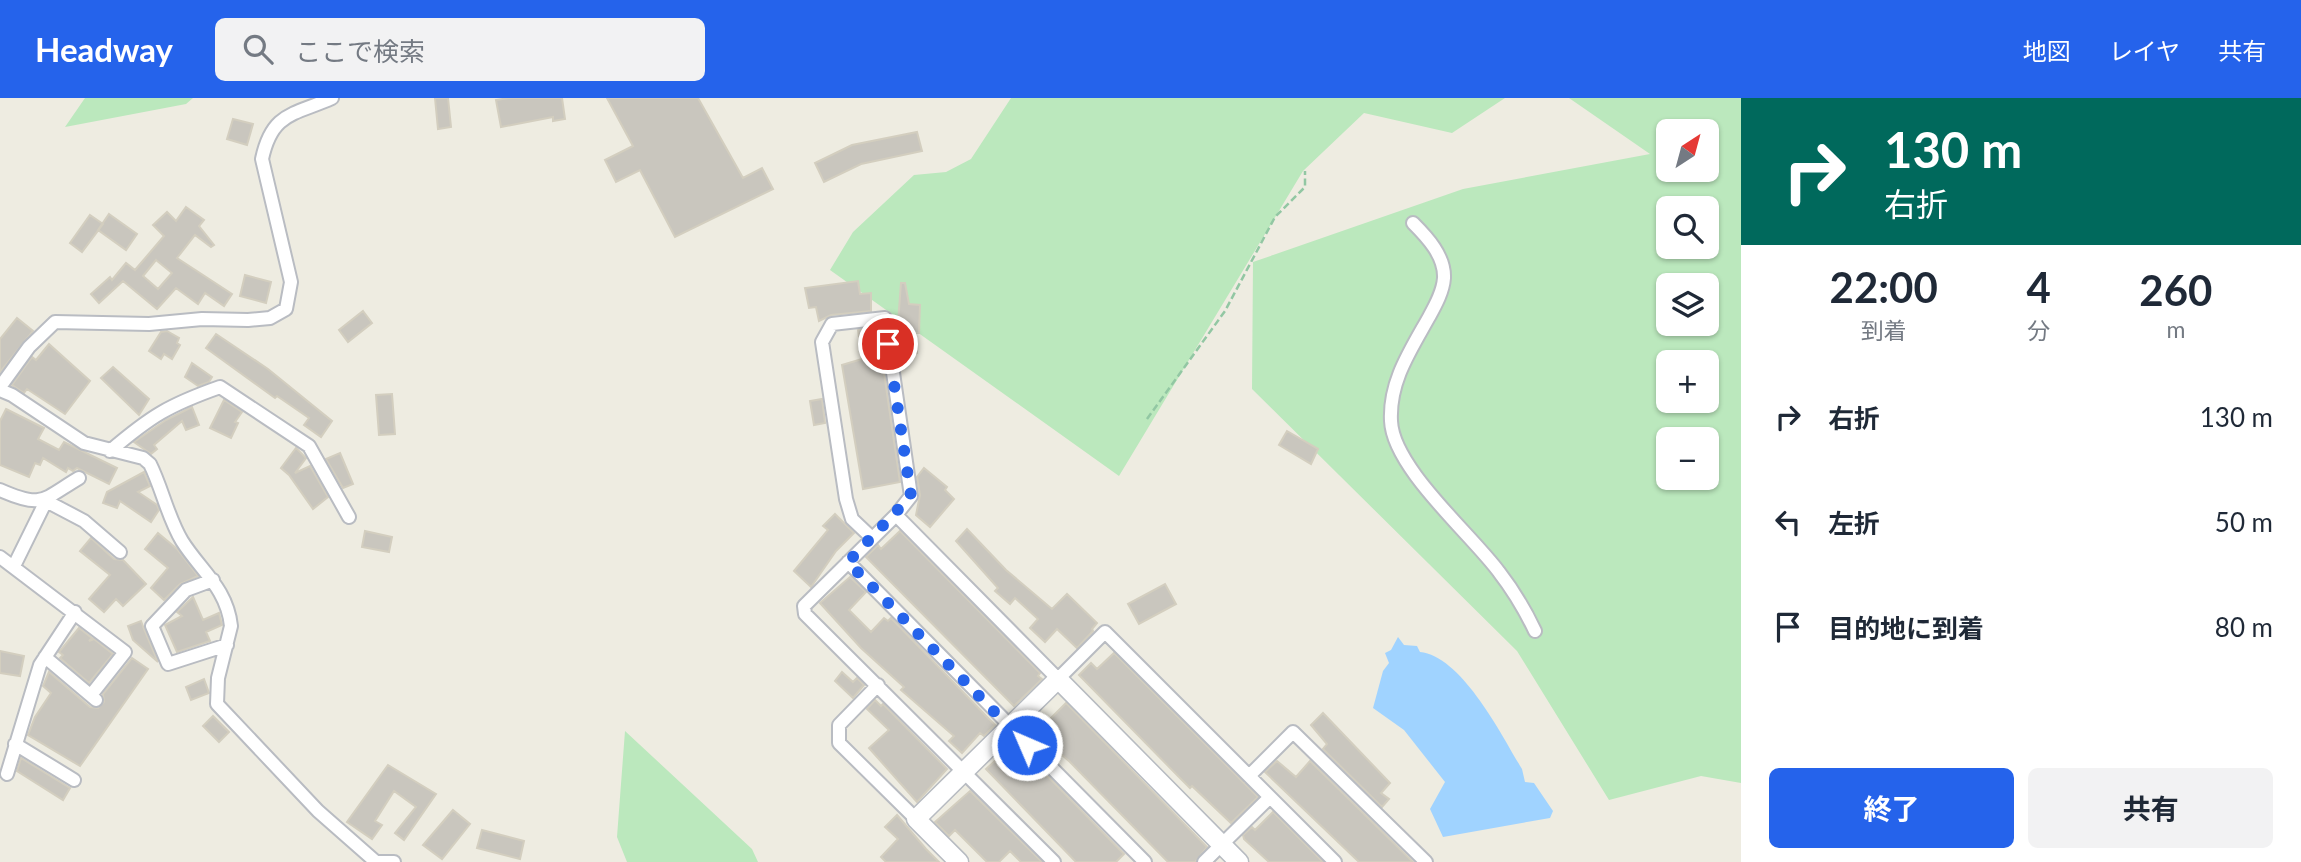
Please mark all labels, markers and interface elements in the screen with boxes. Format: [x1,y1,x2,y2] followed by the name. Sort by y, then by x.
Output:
[215,18,705,81] search box
[35,29,173,69] text: Headway
[239,30,277,68] icon: search
[295,35,425,67] text: ここで検索
[2023,36,2071,65] text: 地図
[2109,36,2180,65] text: レイヤ
[2218,36,2266,65] text: 共有
[1656,119,1718,182] north arrow
[1656,119,1719,490] map controls
[1884,120,2022,178] text: 130 m
[1769,126,1860,217] icon: right
[1884,184,1948,223] text: 右折
[1656,196,1719,259] button: search
[1830,262,1938,312] text: 22:00
[2026,262,2051,312] text: 4
[2139,265,2212,315] text: 260
[1656,273,1719,336] button: layers
[858,314,918,374] pin
[2166,315,2185,343] text: m
[1861,316,1907,344] text: 到着
[2027,316,2050,344] text: 分
[869,325,907,363] icon: arrive
[1656,350,1719,413] button: +
[1769,398,1807,436] icon: right
[2200,401,2273,433] text: 130 m
[1828,402,1880,434] text: 右折
[1656,427,1719,490] button: −
[1769,503,1807,541] icon: left
[2215,506,2273,538] text: 50 m
[1828,507,1880,539] text: 左折
[1769,608,1807,646] icon: arrive
[2215,611,2273,643] text: 80 m
[1828,612,1984,644] text: 目的地に到着
[990,708,1064,782] position arrow
[1769,768,2014,848] button: 終了
[2028,768,2273,848] button: 共有

